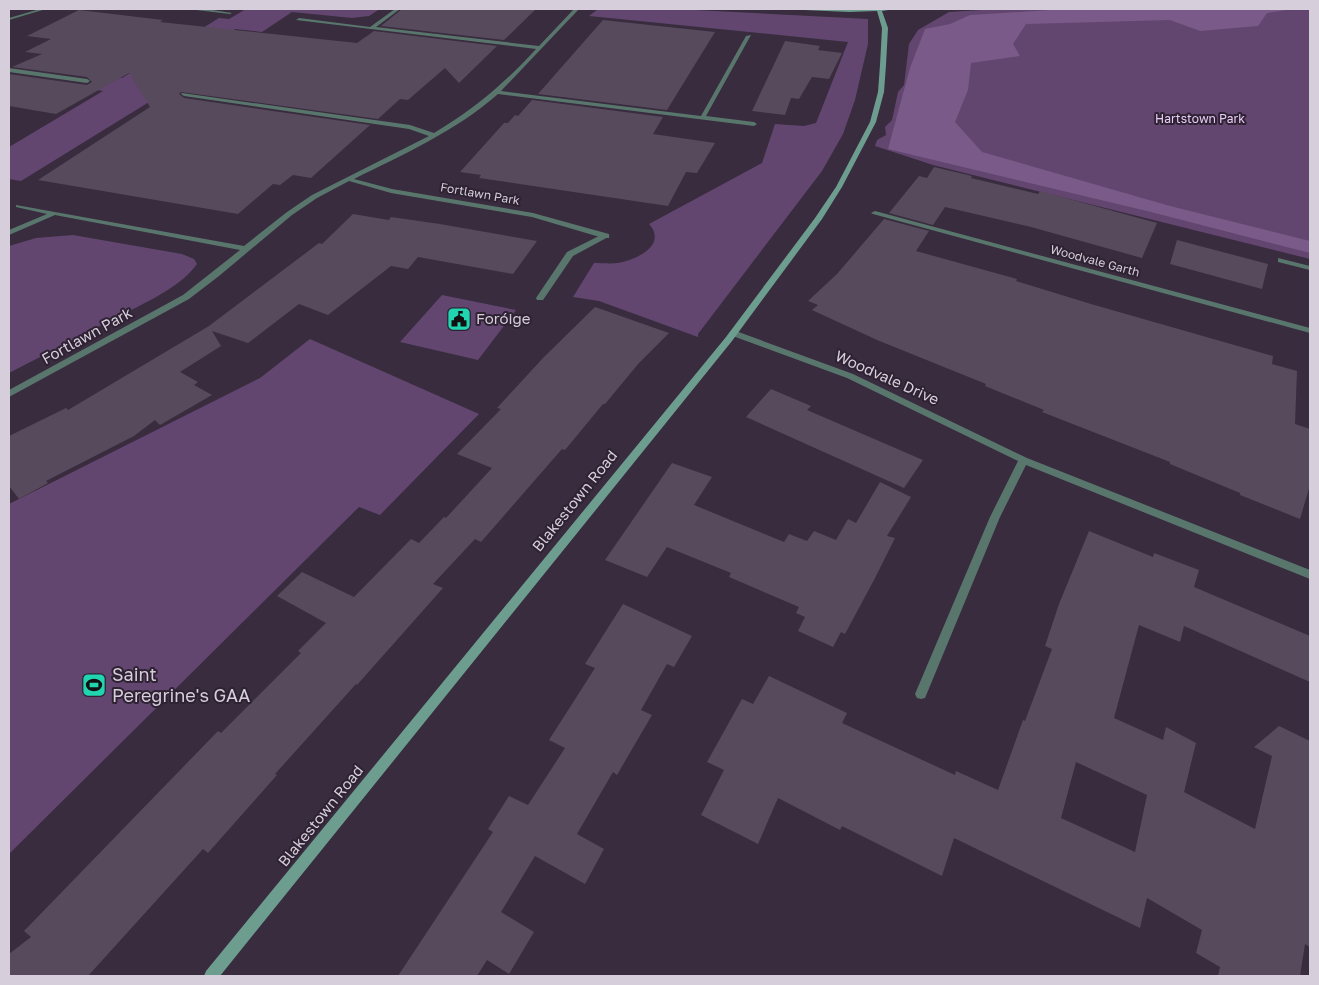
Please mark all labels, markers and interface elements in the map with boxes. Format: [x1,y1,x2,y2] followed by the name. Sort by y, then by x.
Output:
[1155,111,1245,126] park label: Hartstown Park
[439,179,521,208] street label: Fortlawn Park
[1049,241,1141,280] street label: Woodvale Garth
[38,303,135,367] street label: Fortlawn Park
[446,306,472,332] public building icon: Foróige
[476,309,531,327] place label: Foróige
[833,346,942,408] street label: Woodvale Drive
[528,446,621,555] street label: Blakestown Road
[112,663,250,706] place label: Saint Peregrine's GAA
[81,672,107,698] sports icon: Saint Peregrine's GAA
[274,761,367,870] street label: Blakestown Road

